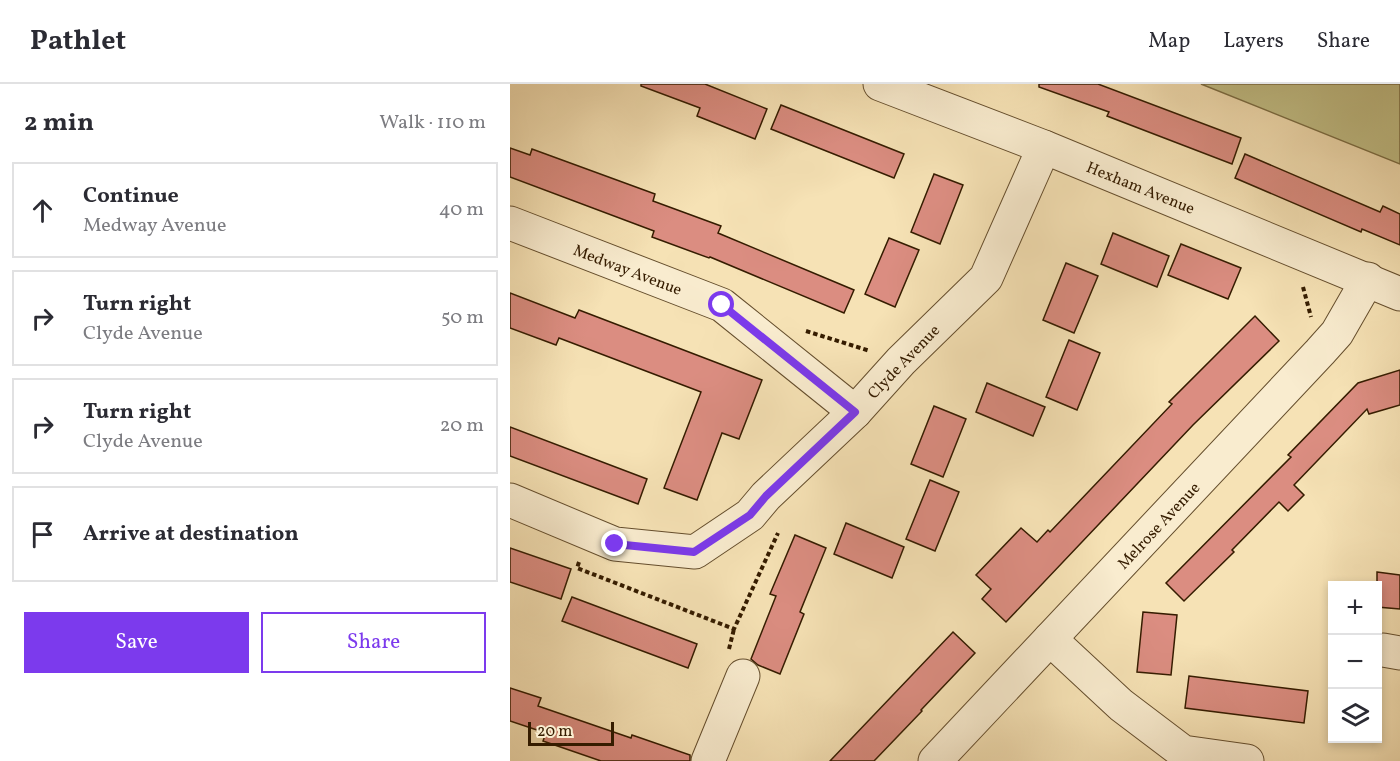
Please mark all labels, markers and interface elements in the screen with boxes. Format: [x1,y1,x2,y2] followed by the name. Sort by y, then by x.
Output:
[30,22,126,61] text: Pathlet
[1148,27,1190,56] text: Map
[1223,27,1284,56] text: Layers
[1317,27,1370,56] text: Share
[24,105,94,141] text: 2 min
[379,109,486,137] text: Walk · 110 m
[1083,157,1198,221] street label: Hexham Avenue
[83,181,179,212] text: Continue
[26,194,59,227] icon: ahead
[439,196,484,224] text: 40 m
[83,212,226,240] text: Medway Avenue
[570,240,685,302] street label: Medway Avenue
[83,289,191,320] text: Turn right
[708,291,734,317] route start
[26,302,59,335] icon: right
[441,304,484,332] text: 50 m
[83,320,203,348] text: Clyde Avenue
[863,320,946,405] street label: Clyde Avenue
[83,397,191,428] text: Turn right
[26,410,59,443] icon: right
[440,412,484,440] text: 20 m
[83,428,203,456] text: Clyde Avenue
[1113,478,1206,575] street label: Melrose Avenue
[26,518,59,551] icon: arrive
[83,519,299,550] text: Arrive at destination
[601,530,627,556] route end
[1328,581,1382,743] map controls
[1328,581,1382,635] button: +
[24,612,249,673] button: Save
[261,612,486,673] button: Share
[1328,635,1382,689] button: −
[1328,689,1382,743] button: layers
[528,719,614,746] scale bar
[537,721,572,743] text: 20 m

